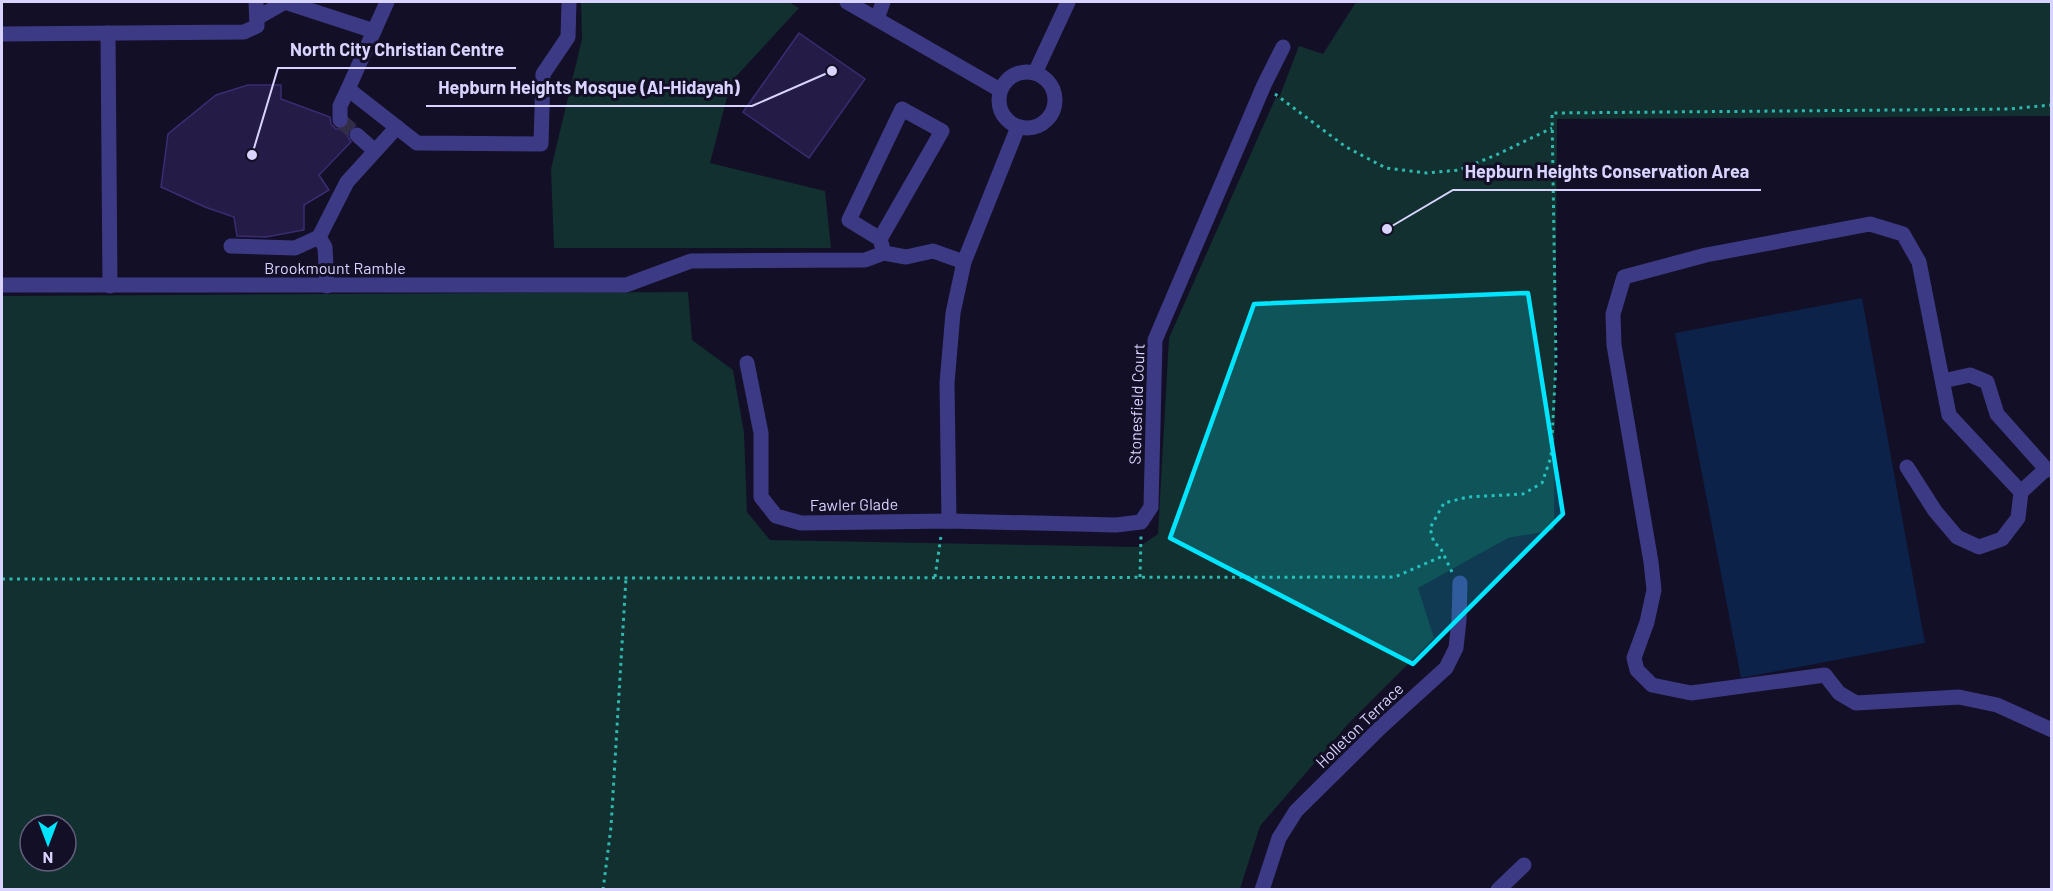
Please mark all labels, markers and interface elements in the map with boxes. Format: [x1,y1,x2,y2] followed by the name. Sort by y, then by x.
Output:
[278,32,516,68] callout: North City Christian Centre
[290,38,504,60] text: North City Christian Centre
[426,70,752,106] callout: Hepburn Heights Mosque (Al-Hidayah)
[438,76,741,98] text: Hepburn Heights Mosque (Al-Hidayah)
[1453,154,1761,190] callout: Hepburn Heights Conservation Area
[1465,160,1749,182] text: Hepburn Heights Conservation Area
[264,258,406,277] street label: Brookmount Ramble
[1124,343,1148,465] street label: Stonesfield Court
[810,494,898,514] street label: Fawler Glade
[1311,679,1407,771] street label: Holleton Terrace
[18,813,78,873] north arrow
[43,849,53,868] text: N

